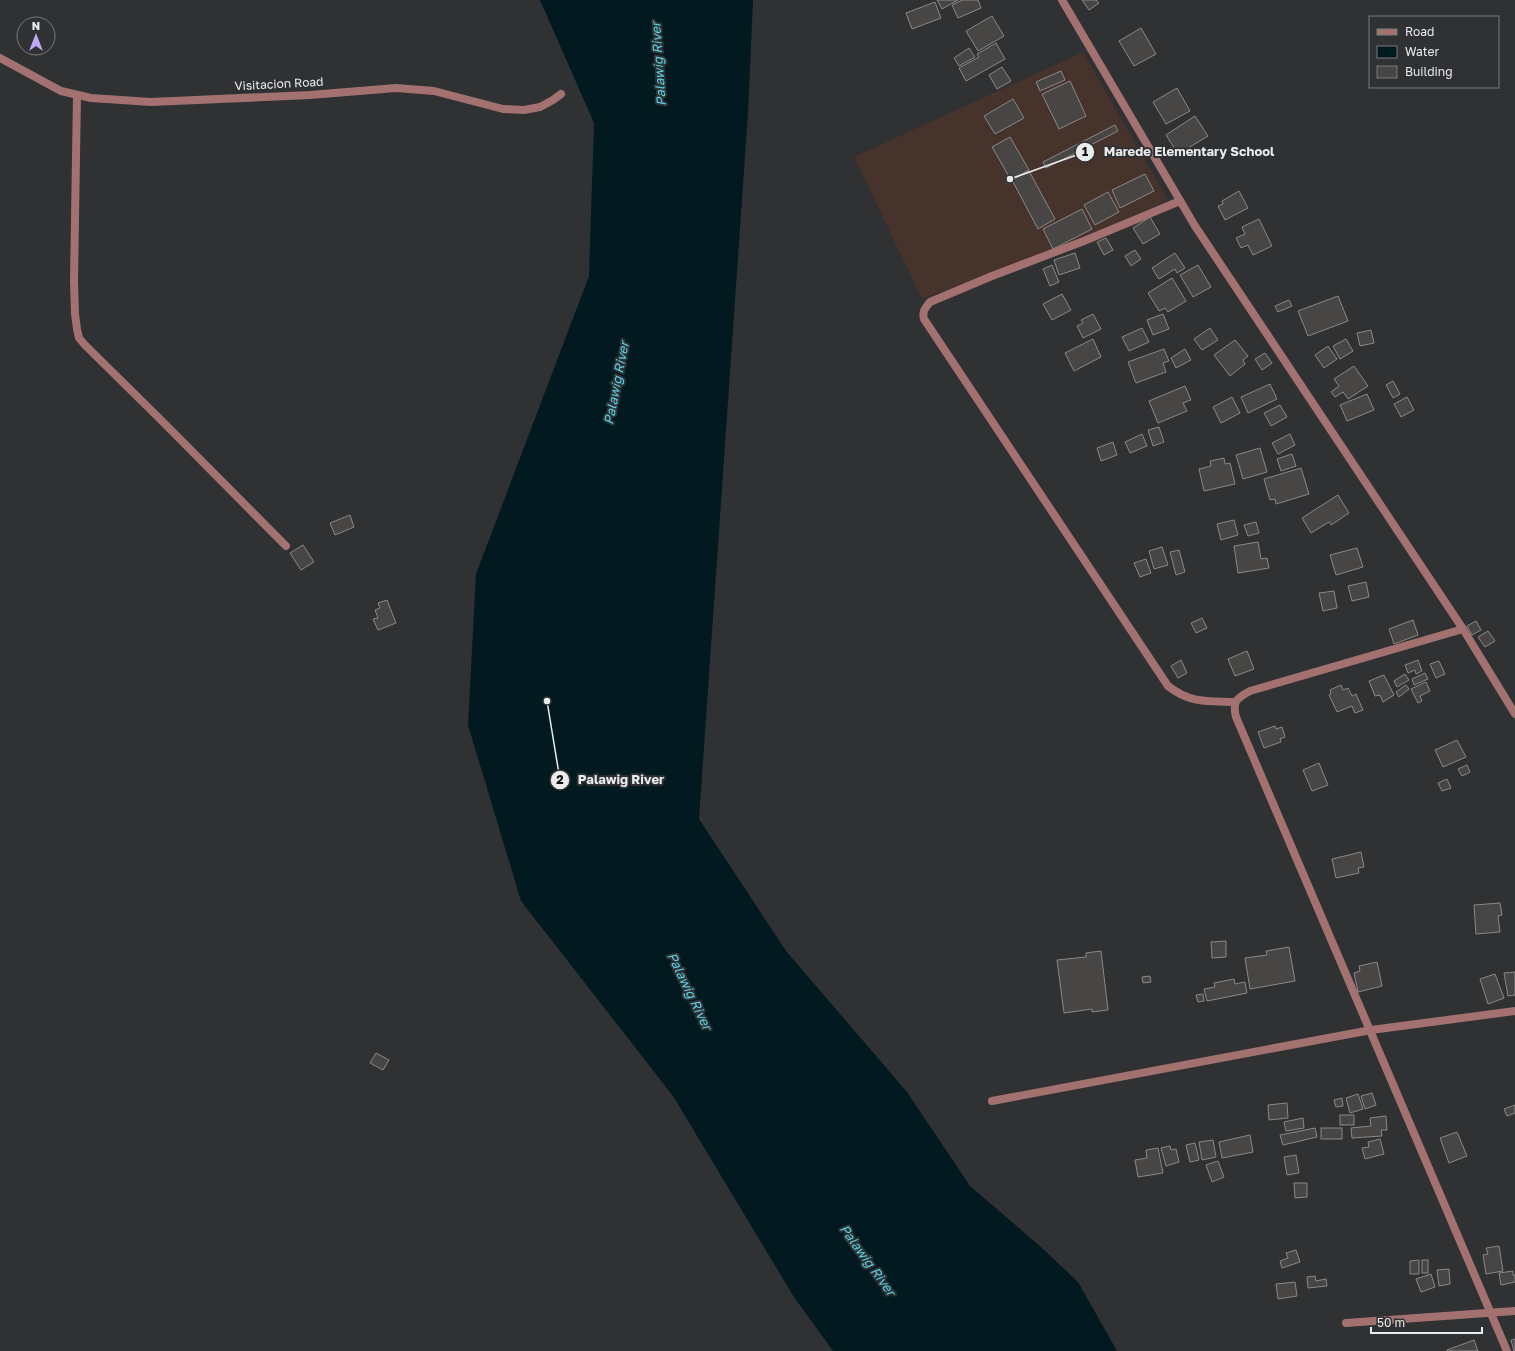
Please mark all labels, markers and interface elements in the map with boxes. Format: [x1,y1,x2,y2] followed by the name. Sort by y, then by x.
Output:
[16,16,56,56] north arrow
[1369,16,1499,88] legend
[32,19,40,32] text: N
[647,19,669,107] water label: Palawig River
[1405,24,1434,39] text: Road
[1405,44,1439,59] text: Water
[1405,64,1453,79] text: Building
[234,74,324,93] street label: Visitacion Road
[1075,139,1282,164] callout: Marede Elementary School
[1104,143,1275,159] text: Marede Elementary School
[1082,144,1088,159] text: 1
[600,338,632,426] water label: Palawig River
[550,767,672,792] callout: Palawig River
[578,771,664,787] text: Palawig River
[556,772,564,787] text: 2
[664,950,717,1034] water label: Palawig River
[837,1221,900,1300] water label: Palawig River
[1371,1309,1482,1335] scale bar
[1377,1315,1405,1330] text: 50 m

